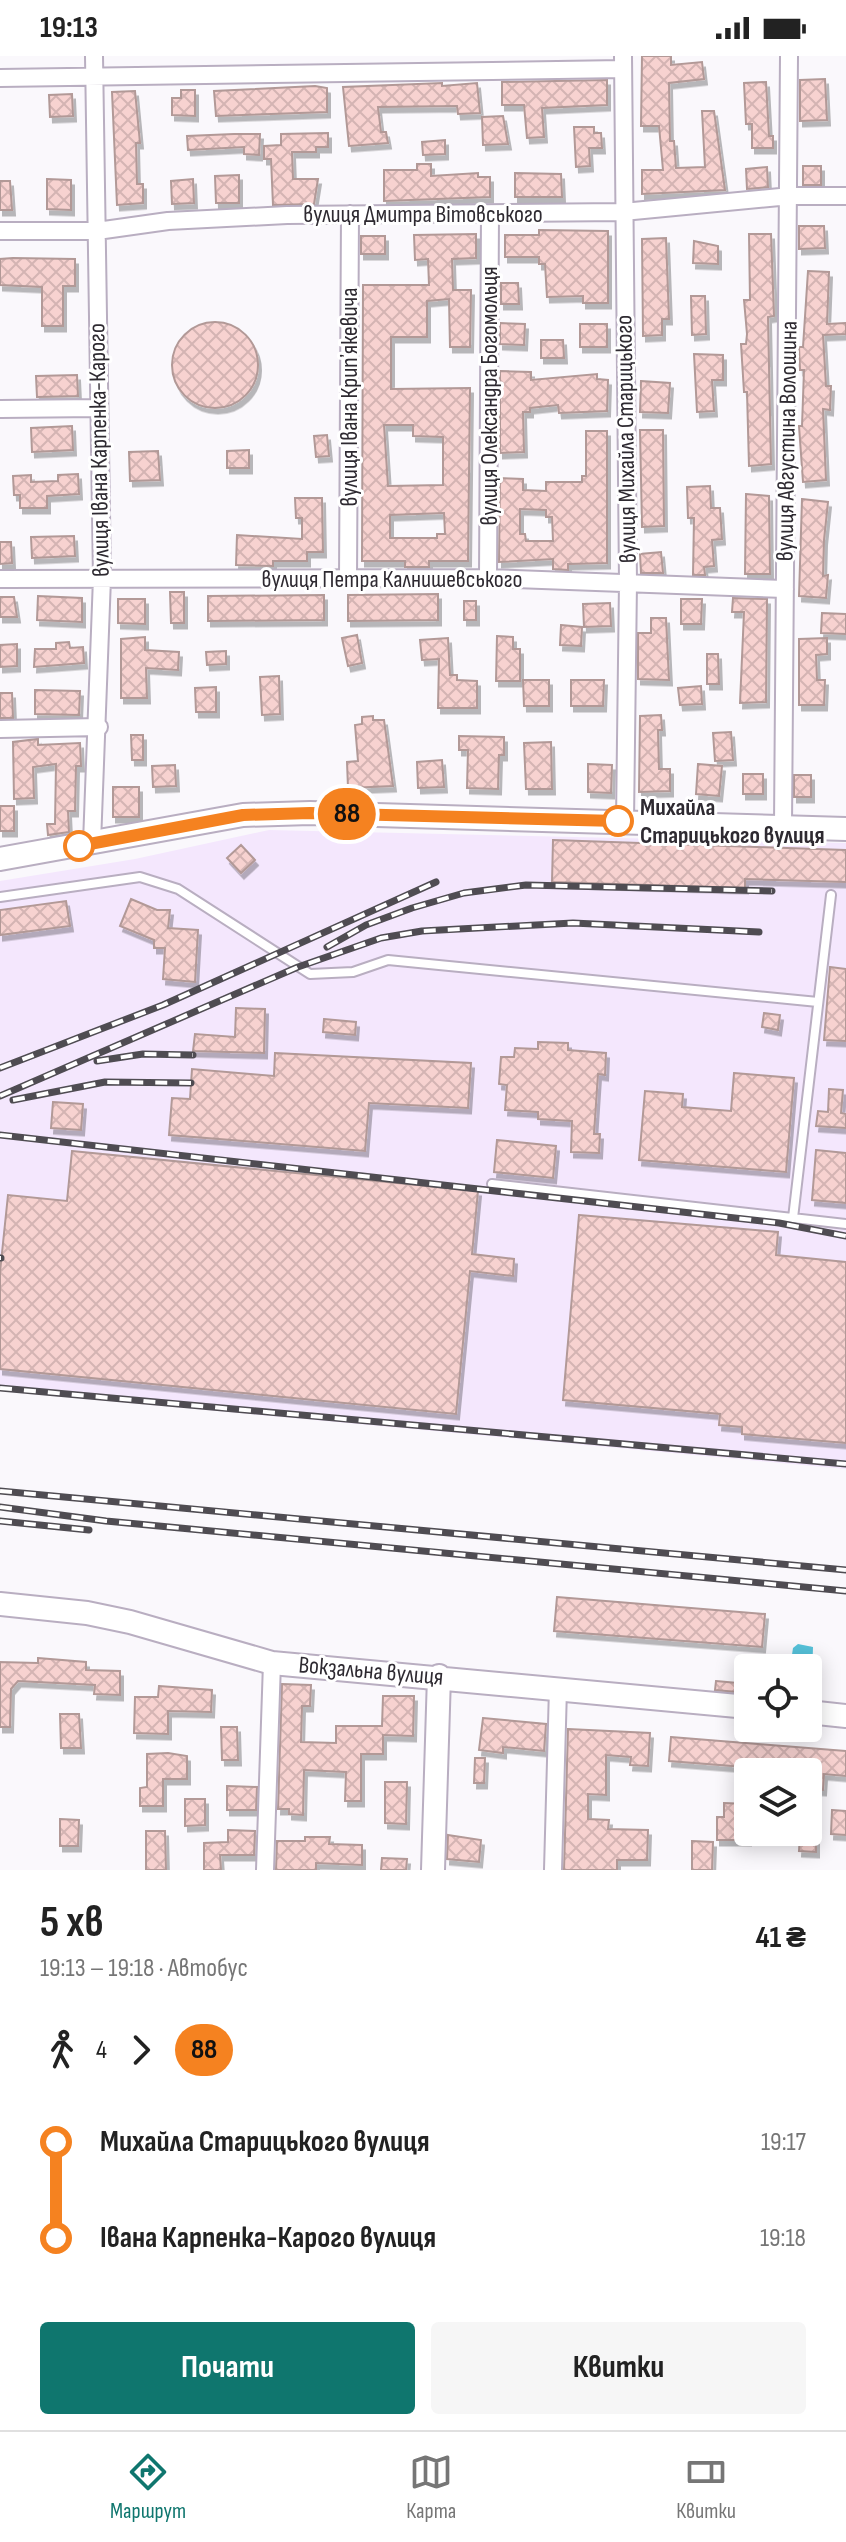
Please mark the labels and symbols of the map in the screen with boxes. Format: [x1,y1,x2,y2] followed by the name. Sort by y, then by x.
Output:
[303,200,543,229] street label: вулиця Дмитра Вітовського
[475,266,504,526] street label: вулиця Олександра Богомольця
[335,287,364,507] street label: вулиця Івана Крипʼякевича
[609,315,643,563] street label: вулиця Михайла Старицького
[770,321,804,561] street label: вулиця Августина Волошина
[82,323,116,577] street label: вулиця Івана Карпенка-Карого
[261,565,523,594] street label: вулиця Петра Калнишевського
[311,788,383,840] line badge: 88
[640,793,825,850] place label: Михайла Старицького вулиця
[603,806,633,836] marker: Михайла Старицького вулиця
[64,831,94,861] unlabelled marker
[297,1650,445,1692] street label: Вокзальна вулиця

